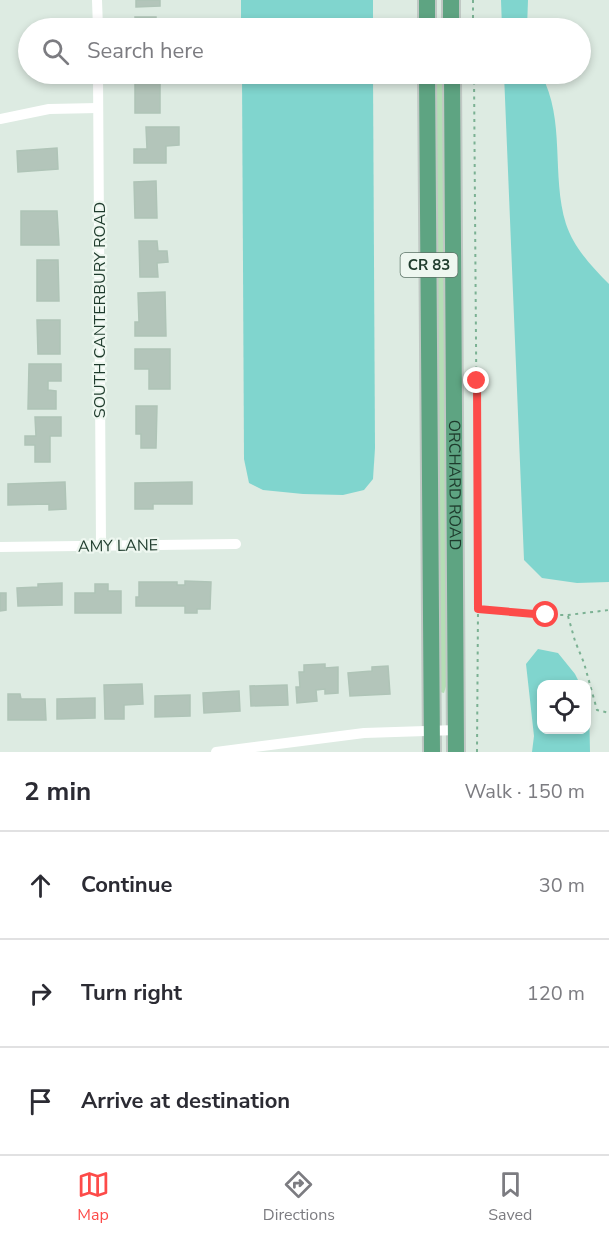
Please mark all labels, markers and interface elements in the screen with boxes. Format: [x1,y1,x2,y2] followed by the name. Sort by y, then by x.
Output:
[18,18,591,84] search box
[39,35,72,68] icon: search
[87,36,204,66] text: Search here
[89,202,111,418] street label: SOUTH CANTERBURY ROAD
[400,253,458,277] road number: CR 83
[463,367,489,393] route end
[443,420,466,550] street label: ORCHARD ROAD
[78,534,158,558] street label: AMY LANE
[532,601,558,627] route start
[537,680,591,734] map controls
[537,680,591,734] button: locate
[24,774,91,809] text: 2 min
[465,778,585,805] text: Walk · 150 m
[24,869,57,902] icon: ahead
[81,870,172,900] text: Continue
[539,872,585,899] text: 30 m
[24,977,57,1010] icon: right
[81,978,182,1008] text: Turn right
[527,980,585,1007] text: 120 m
[24,1085,57,1118] icon: arrive
[81,1086,290,1116] text: Arrive at destination
[77,1168,110,1226] tab: Map
[263,1168,335,1226] tab: Directions
[488,1168,532,1226] tab: Saved

